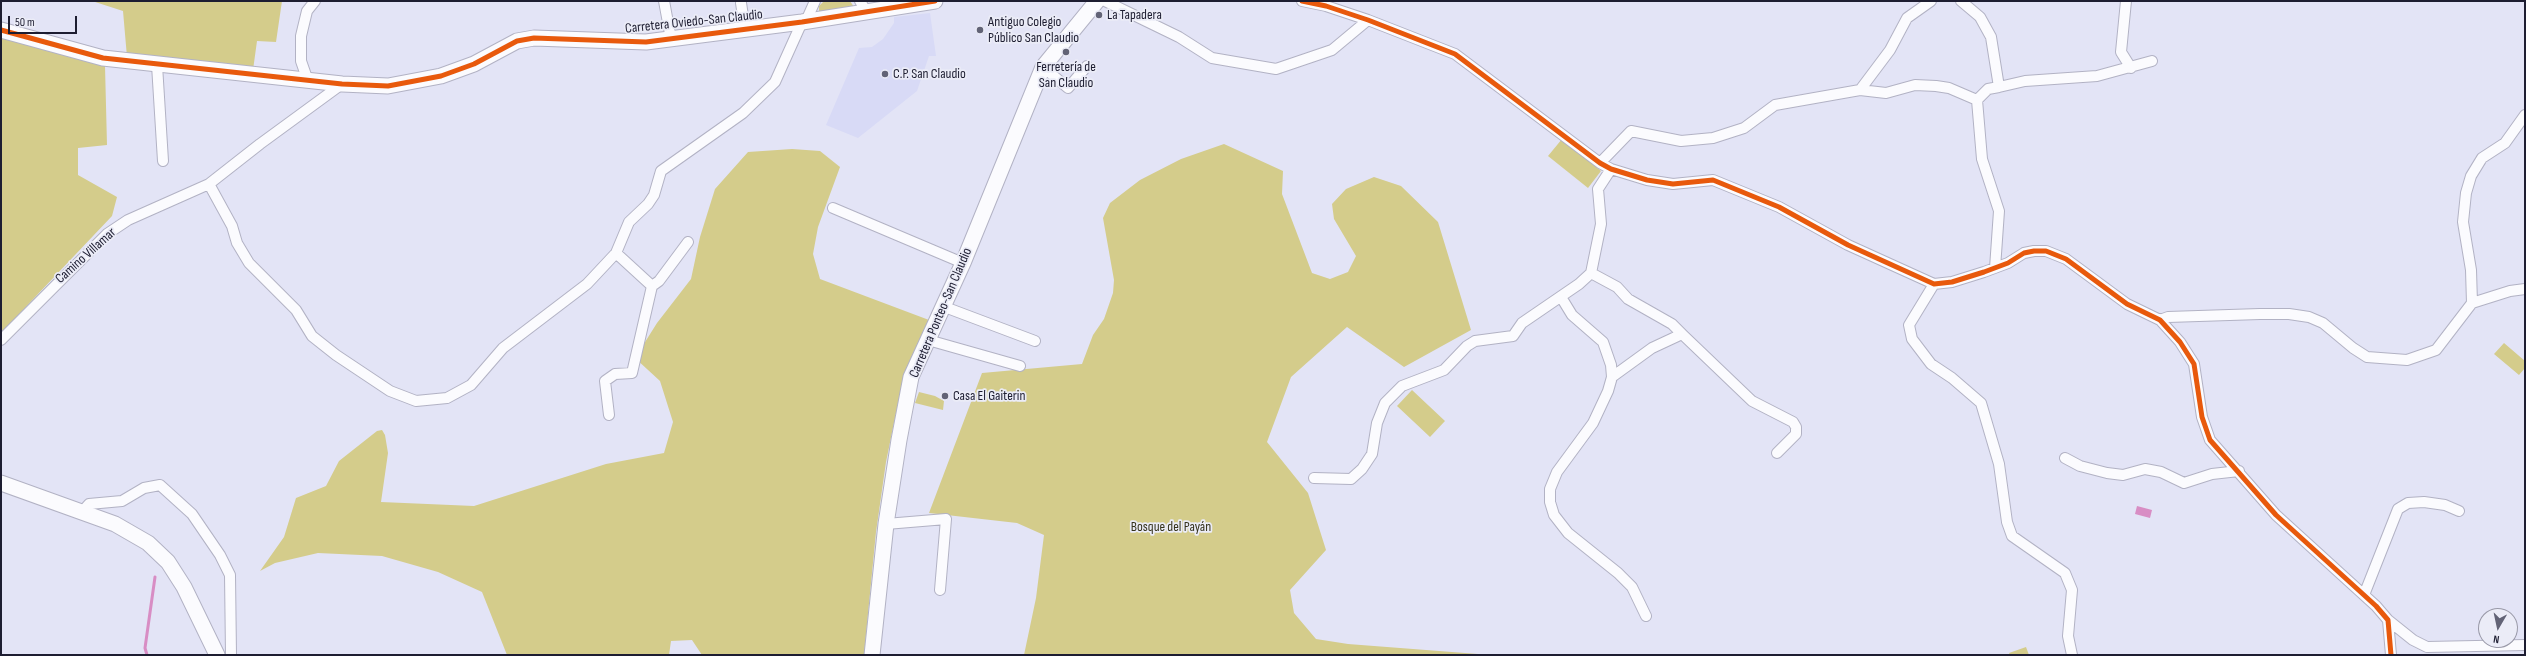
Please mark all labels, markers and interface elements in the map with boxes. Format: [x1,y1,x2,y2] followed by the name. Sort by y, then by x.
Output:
[624,6,764,38] street label: Carretera Oviedo-San Claudio
[1107,7,1162,23] place label: La Tapadera
[10,8,79,34] scale bar
[1094,10,1104,20] marker: La Tapadera
[988,14,1079,46] place label: Antiguo Colegio Público San Claudio
[15,15,35,30] text: 50 m
[975,25,985,35] marker: Antiguo Colegio Público San Claudio
[1061,47,1071,57] marker: Ferretería de San Claudio
[1036,59,1096,92] place label: Ferretería de San Claudio
[893,66,966,82] place label: C.P. San Claudio
[880,69,890,79] marker: C.P. San Claudio
[52,225,120,287] street label: Camino Villamar
[906,246,976,380] street label: Carretera Ponteo-San Claudio
[953,388,1025,404] place label: Casa El Gaiterin
[940,391,950,401] marker: Casa El Gaiterin
[1131,519,1211,535] park label: Bosque del Payán
[2478,608,2518,648] north arrow
[2492,632,2500,646] text: N

